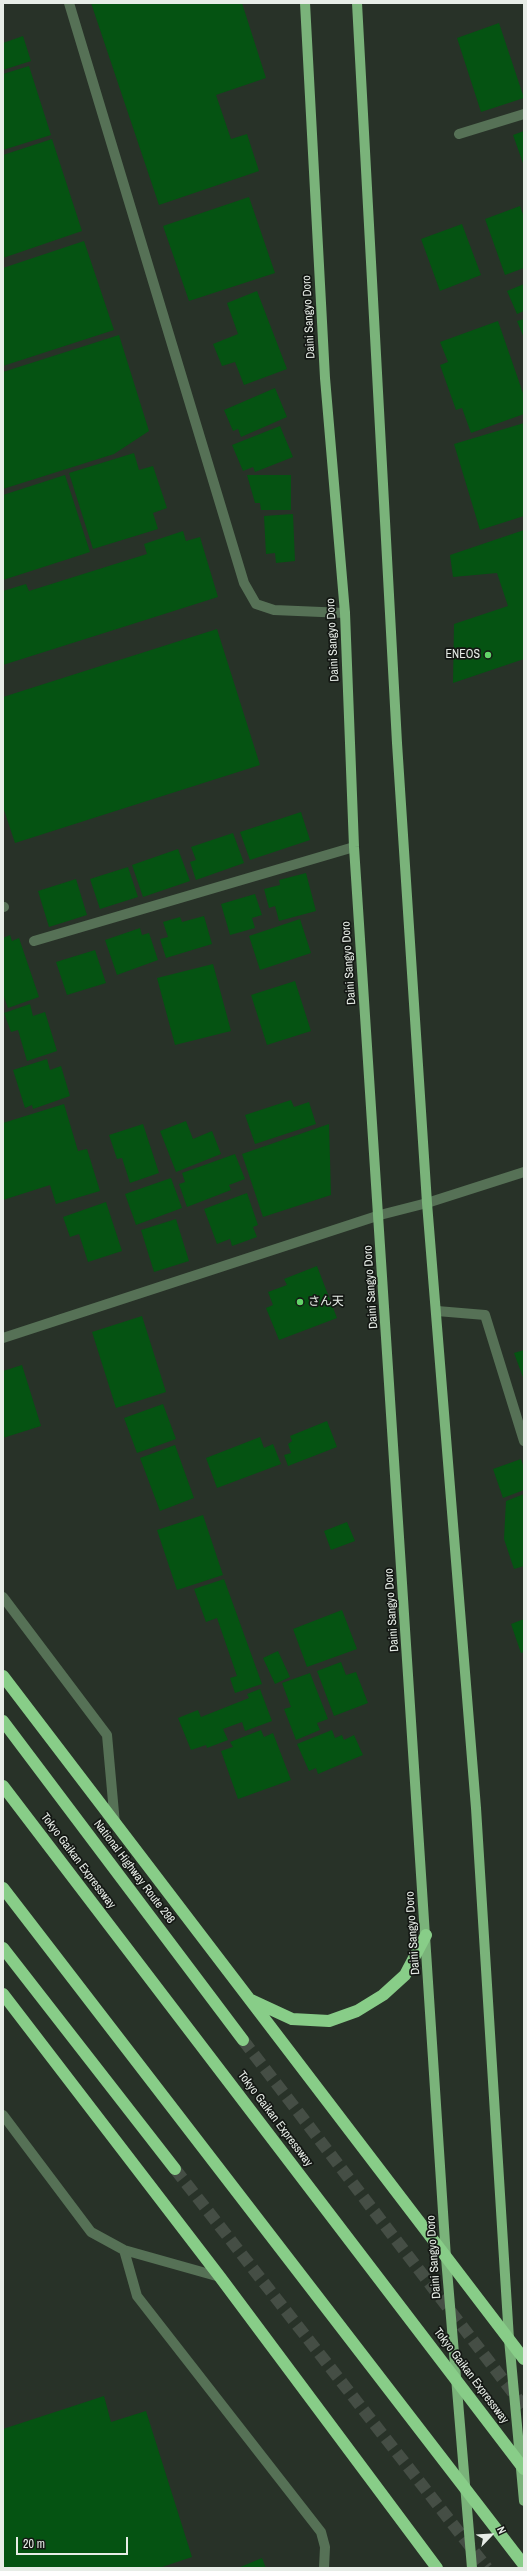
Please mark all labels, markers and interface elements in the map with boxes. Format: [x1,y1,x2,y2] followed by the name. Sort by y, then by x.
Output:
[300,275,318,359] street label: Daini Sangyo Doro
[324,598,342,682] street label: Daini Sangyo Doro
[446,648,480,662] place label: ENEOS
[483,650,493,660] marker: ENEOS
[339,921,359,1005] street label: Daini Sangyo Doro
[361,1245,381,1329] street label: Daini Sangyo Doro
[308,1295,344,1309] place label: さん天
[295,1297,305,1307] marker: さん天
[382,1568,402,1652] street label: Daini Sangyo Doro
[37,1810,119,1912] street label: Tokyo Gaikan Expressway
[90,1817,178,1927] street label: National Highway Route 298
[403,1891,423,1975] street label: Daini Sangyo Doro
[234,2068,316,2170] street label: Tokyo Gaikan Expressway
[424,2215,444,2299] street label: Daini Sangyo Doro
[430,2325,512,2427] street label: Tokyo Gaikan Expressway
[471,2515,511,2555] north arrow
[494,2524,510,2536] text: N
[18,2529,130,2555] scale bar
[23,2536,45,2552] text: 20 m

